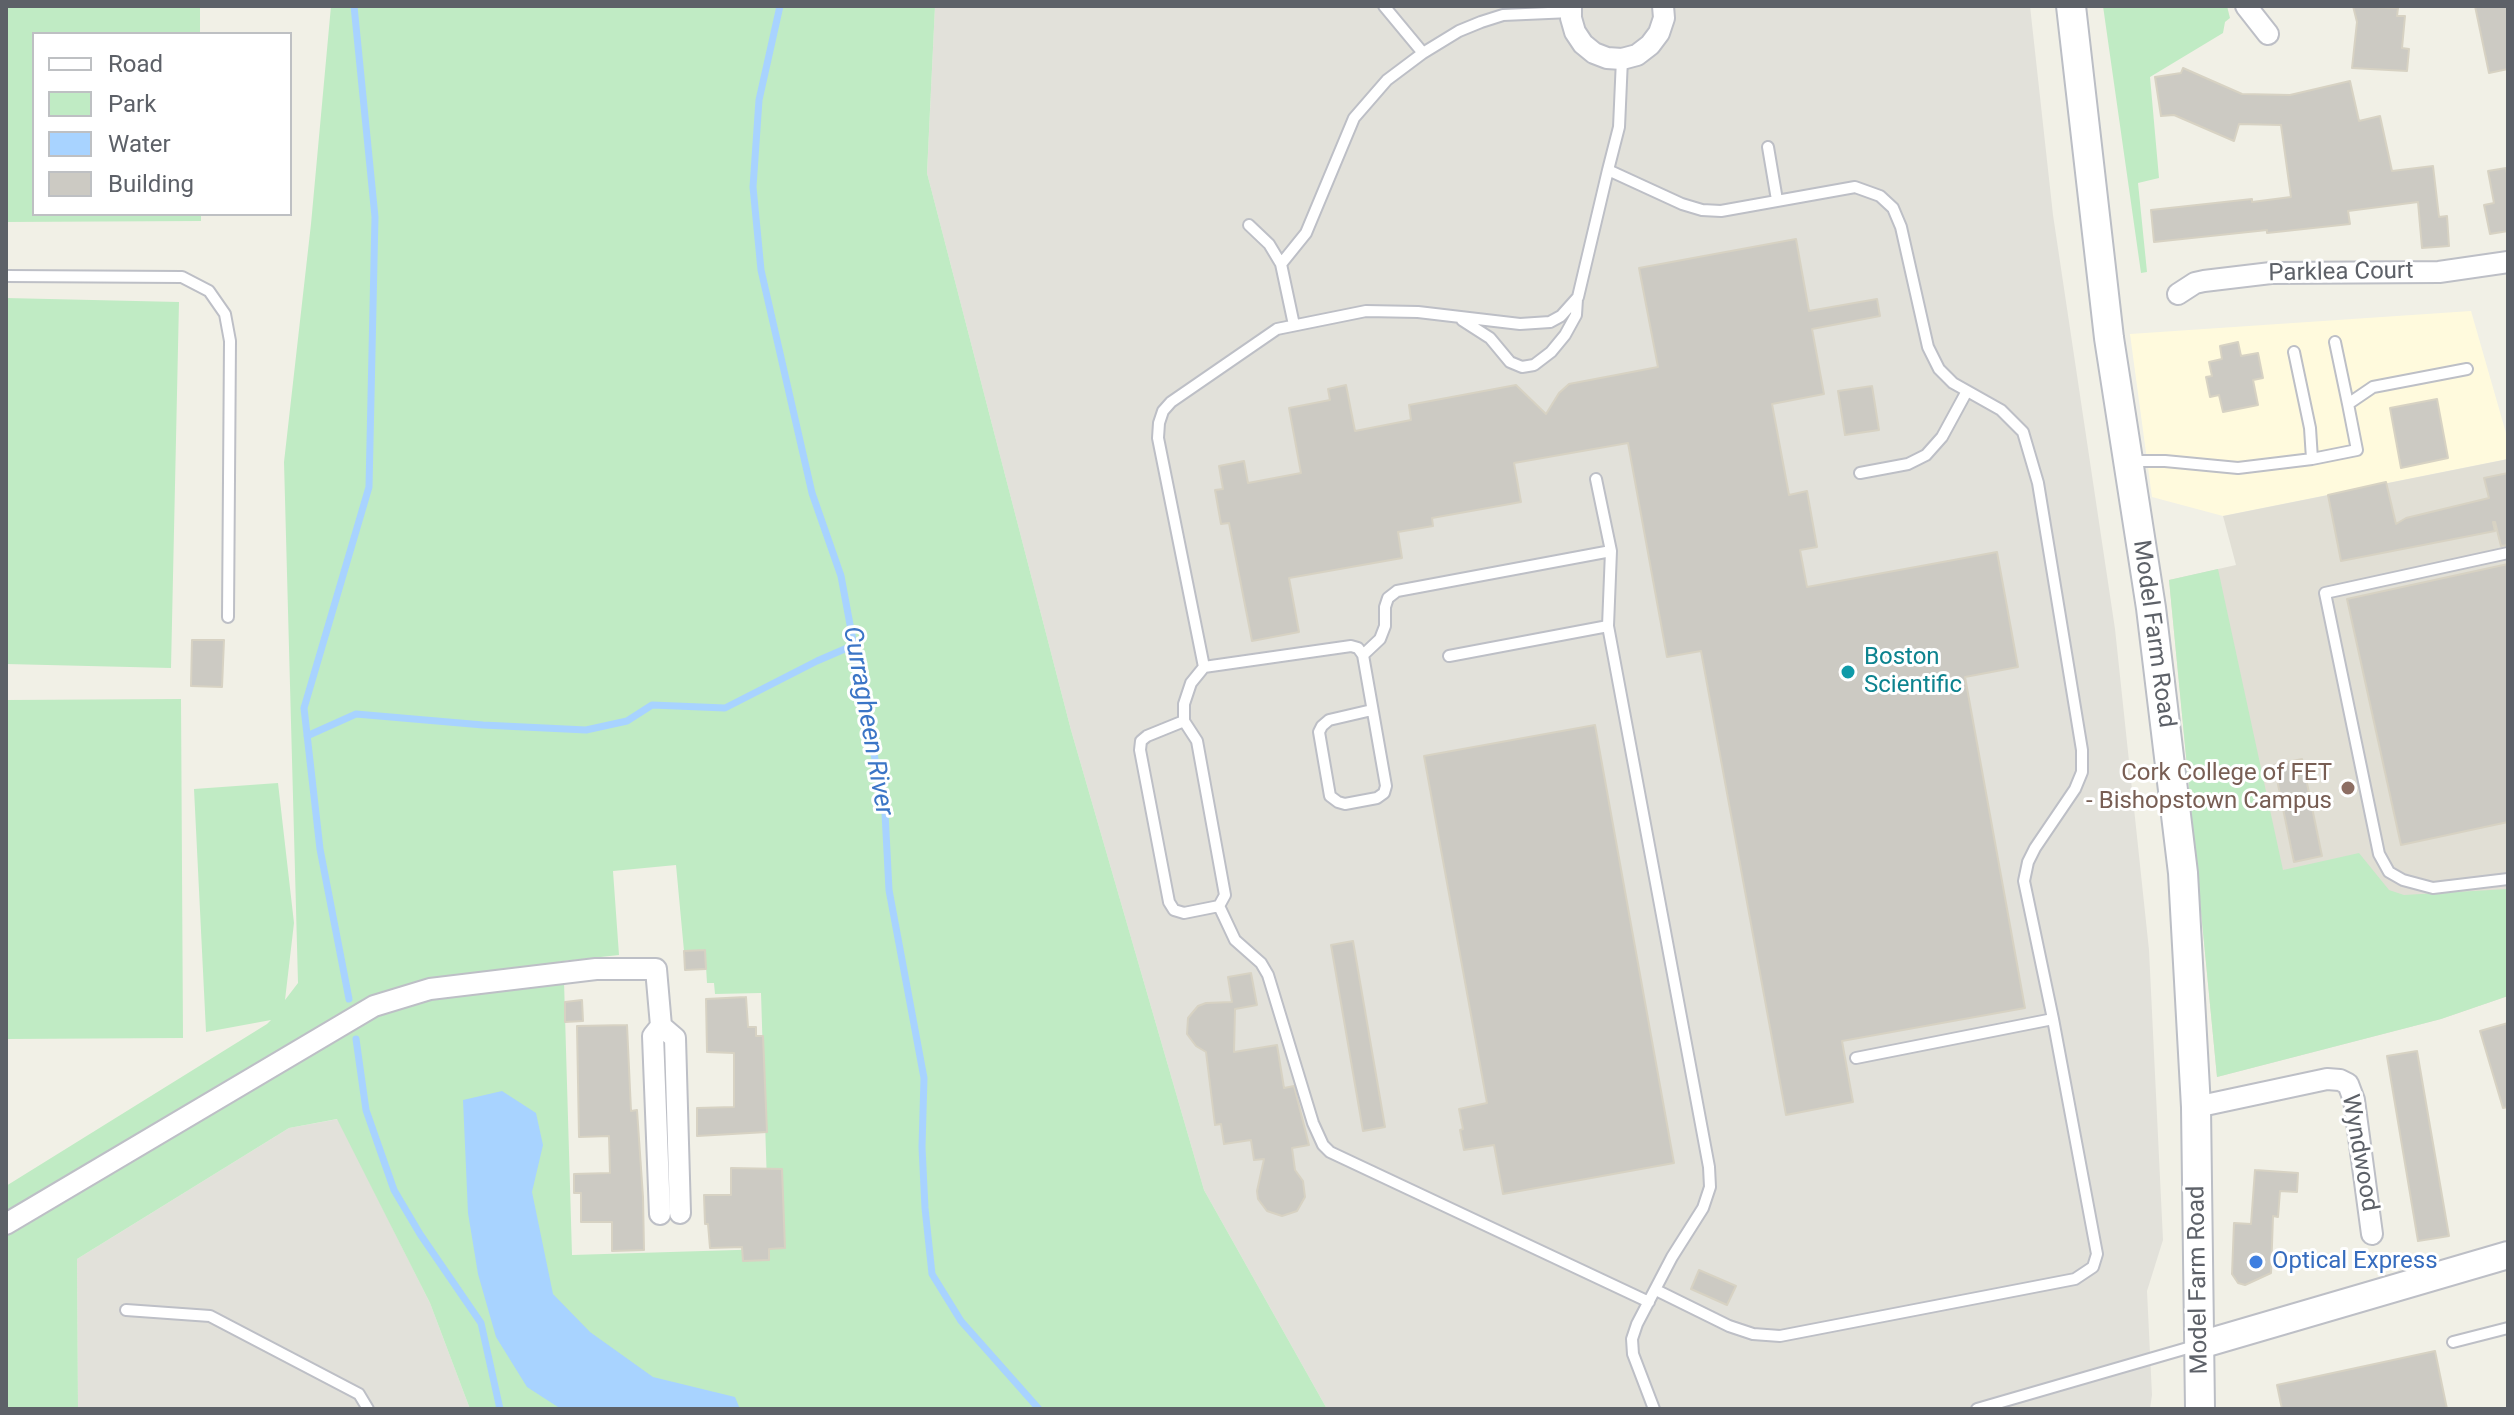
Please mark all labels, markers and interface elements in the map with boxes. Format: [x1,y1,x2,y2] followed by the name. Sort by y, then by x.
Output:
[32,32,292,216] legend
[108,50,163,78] text: Road
[108,90,156,118] text: Park
[108,130,171,158] text: Water
[108,170,194,198] text: Building
[2268,257,2414,289] street label: Parklea Court
[2126,539,2180,729] street label: Model Farm Road
[835,624,899,818] water label: Curragheen River
[1864,644,1962,700] place label: Boston Scientific
[1839,663,1857,681] marker: Boston Scientific
[2086,760,2332,816] place label: Cork College of FET - Bishopstown Campus
[2339,779,2357,797] marker: Cork College of FET - Bishopstown Campus
[2335,1092,2383,1214] street label: Wyndwood
[2183,1185,2215,1375] street label: Model Farm Road
[2272,1248,2438,1276] place label: Optical Express
[2247,1253,2265,1271] marker: Optical Express

